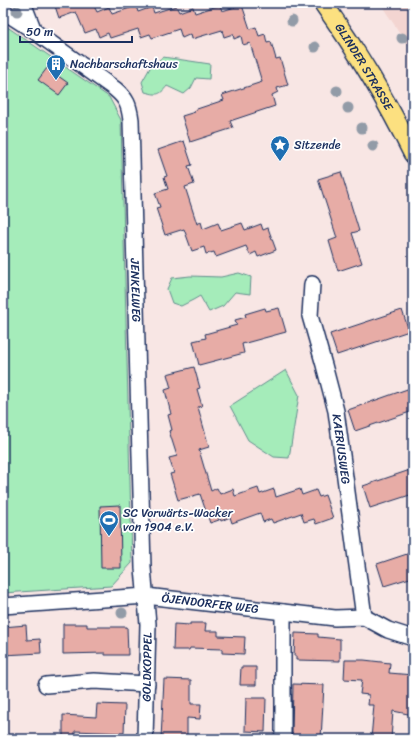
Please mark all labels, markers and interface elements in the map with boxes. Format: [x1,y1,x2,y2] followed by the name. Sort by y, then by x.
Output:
[20,18,132,44] scale bar
[329,19,400,116] street label: GLINDER STRASSE
[26,21,53,43] text: 50 m
[45,53,67,81] building icon: Nachbarschaftshaus
[70,53,178,75] place label: Nachbarschaftshaus
[269,134,291,162] place icon: Sitzende
[294,134,341,156] place label: Sitzende
[124,257,147,323] street label: JENKELWEG
[326,413,357,486] street label: KAERIUSWEG
[123,502,234,538] place label: SC Vorwärts-Wacker von 1904 e.V.
[98,509,120,537] sports icon: SC Vorwärts-Wacker von 1904 e.V.
[160,587,260,620] street label: ÖJENDORFER WEG
[135,632,159,702] street label: GOLDKOPPEL

